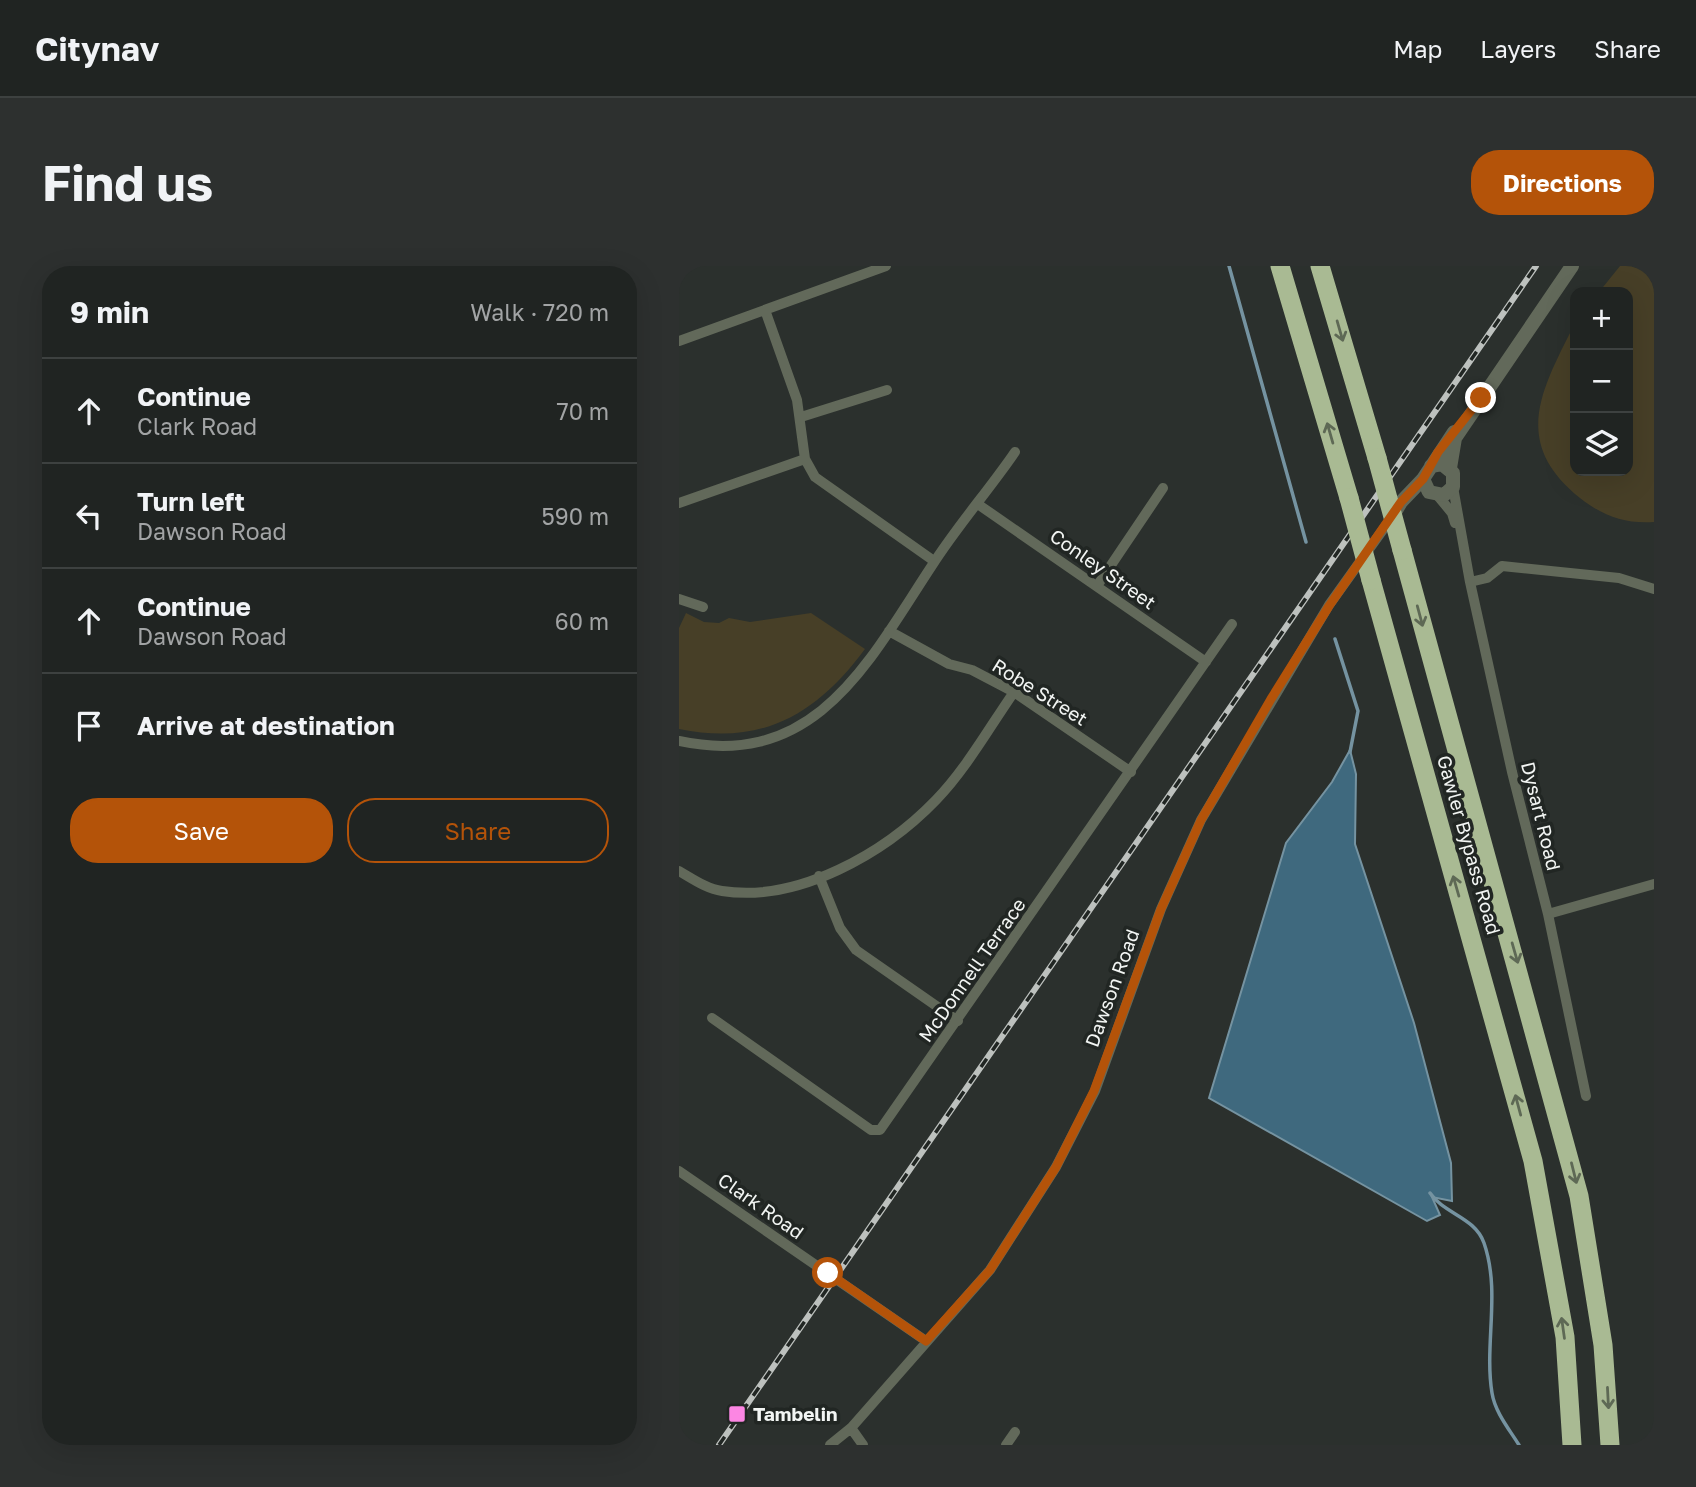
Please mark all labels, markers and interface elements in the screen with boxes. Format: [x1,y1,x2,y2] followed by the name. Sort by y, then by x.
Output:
[35,29,159,68] text: Citynav
[1393,34,1442,63] text: Map
[1480,34,1556,63] text: Layers
[1594,34,1661,63] text: Share
[1471,150,1654,215] button: Directions
[42,153,213,212] text: Find us
[1570,287,1633,476] map controls
[1570,287,1633,350] button: +
[70,294,149,330] text: 9 min
[470,298,609,326] text: Walk · 720 m
[1335,320,1348,342] one-way arrow
[1570,350,1633,413] button: −
[137,381,251,412] text: Continue
[1465,382,1496,413] route end
[70,392,108,430] icon: ahead
[556,397,609,425] text: 70 m
[137,412,257,440] text: Clark Road
[1570,413,1633,476] button: layers
[1323,422,1336,444] one-way arrow
[137,486,245,517] text: Turn left
[70,497,108,535] icon: left
[541,502,609,530] text: 590 m
[137,517,287,545] text: Dawson Road
[1046,524,1161,614] street label: Conley Street
[137,591,251,622] text: Continue
[70,602,108,640] icon: ahead
[1414,605,1427,627] one-way arrow
[555,607,609,635] text: 60 m
[137,622,287,650] text: Dawson Road
[988,653,1092,730] street label: Robe Street
[70,707,108,745] icon: arrive
[137,710,395,741] text: Arrive at destination
[1433,753,1506,937] street label: Gawler Bypass Road
[1517,759,1566,873] street label: Dysart Road
[70,798,333,863] button: Save
[347,798,609,863] button: Share
[1449,876,1462,898] one-way arrow
[913,893,1030,1046] street label: McDonnell Terrace
[1080,926,1143,1050] street label: Dawson Road
[1509,942,1522,964] one-way arrow
[1511,1095,1524,1117] one-way arrow
[1568,1161,1581,1184] one-way arrow
[714,1168,809,1243] street label: Clark Road
[812,1257,843,1288] route start
[1557,1317,1570,1340] one-way arrow
[1601,1386,1614,1409] one-way arrow
[753,1402,837,1425] place label: Tambelin
[727,1404,747,1424] marker: Tambelin

